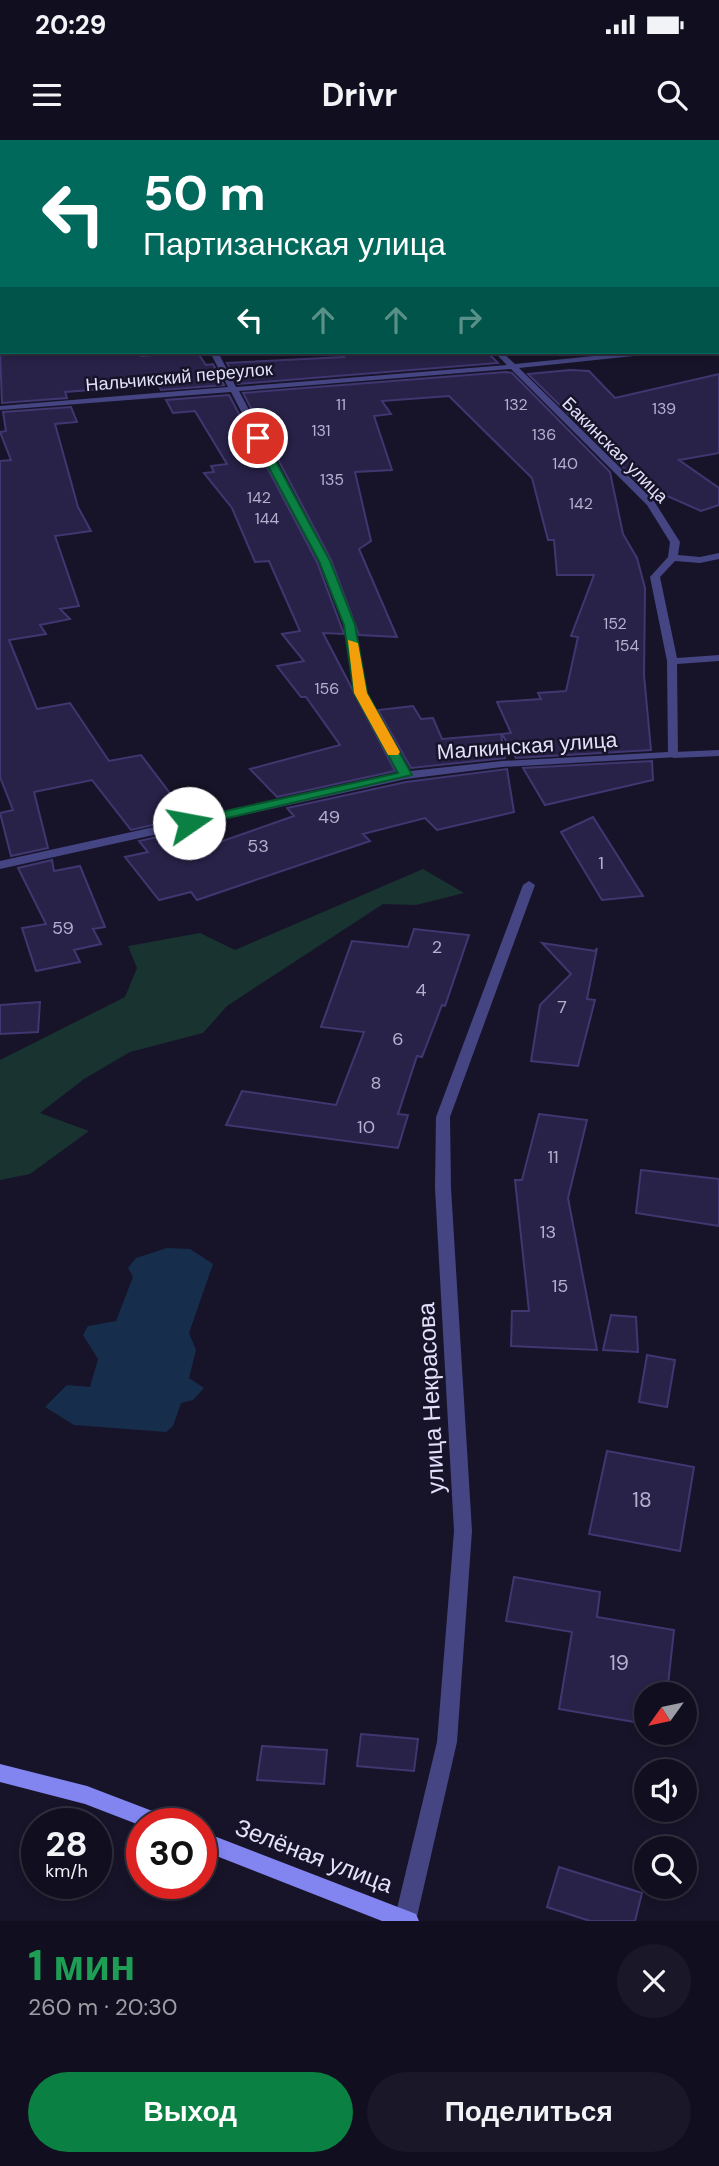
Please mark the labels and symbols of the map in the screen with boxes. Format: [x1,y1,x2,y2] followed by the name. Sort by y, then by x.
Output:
[84,357,274,397] street label: Нальчикский переулок
[557,392,674,509] street label: Бакинская улица
[336,394,346,415] house number: 11
[504,394,528,415] house number: 132
[652,398,676,419] house number: 139
[228,408,288,468] pin
[311,420,331,441] house number: 131
[532,424,556,445] house number: 136
[552,453,578,474] house number: 140
[320,469,344,490] house number: 135
[247,487,271,508] house number: 142
[569,493,593,514] house number: 142
[255,508,279,529] house number: 144
[603,613,627,634] house number: 152
[615,635,640,656] house number: 154
[315,678,339,699] house number: 156
[436,726,618,766] street label: Малкинская улица
[152,786,226,860] position arrow
[318,805,340,829] house number: 49
[247,834,269,858] house number: 53
[598,851,604,875] house number: 1
[52,916,74,940] house number: 59
[432,935,442,959] house number: 2
[416,978,427,1002] house number: 4
[557,995,567,1019] house number: 7
[392,1027,404,1051] house number: 6
[371,1071,381,1095] house number: 8
[357,1115,375,1139] house number: 10
[547,1145,559,1169] house number: 11
[540,1220,556,1244] house number: 13
[552,1274,568,1298] house number: 15
[410,1301,451,1495] street label: улица Некрасова
[632,1486,652,1514] house number: 18
[609,1649,629,1677] house number: 19
[634,1682,696,1745] north arrow
[126,1808,217,1899] speed limit sign: 30
[231,1811,398,1900] street label: Зелёная улица

